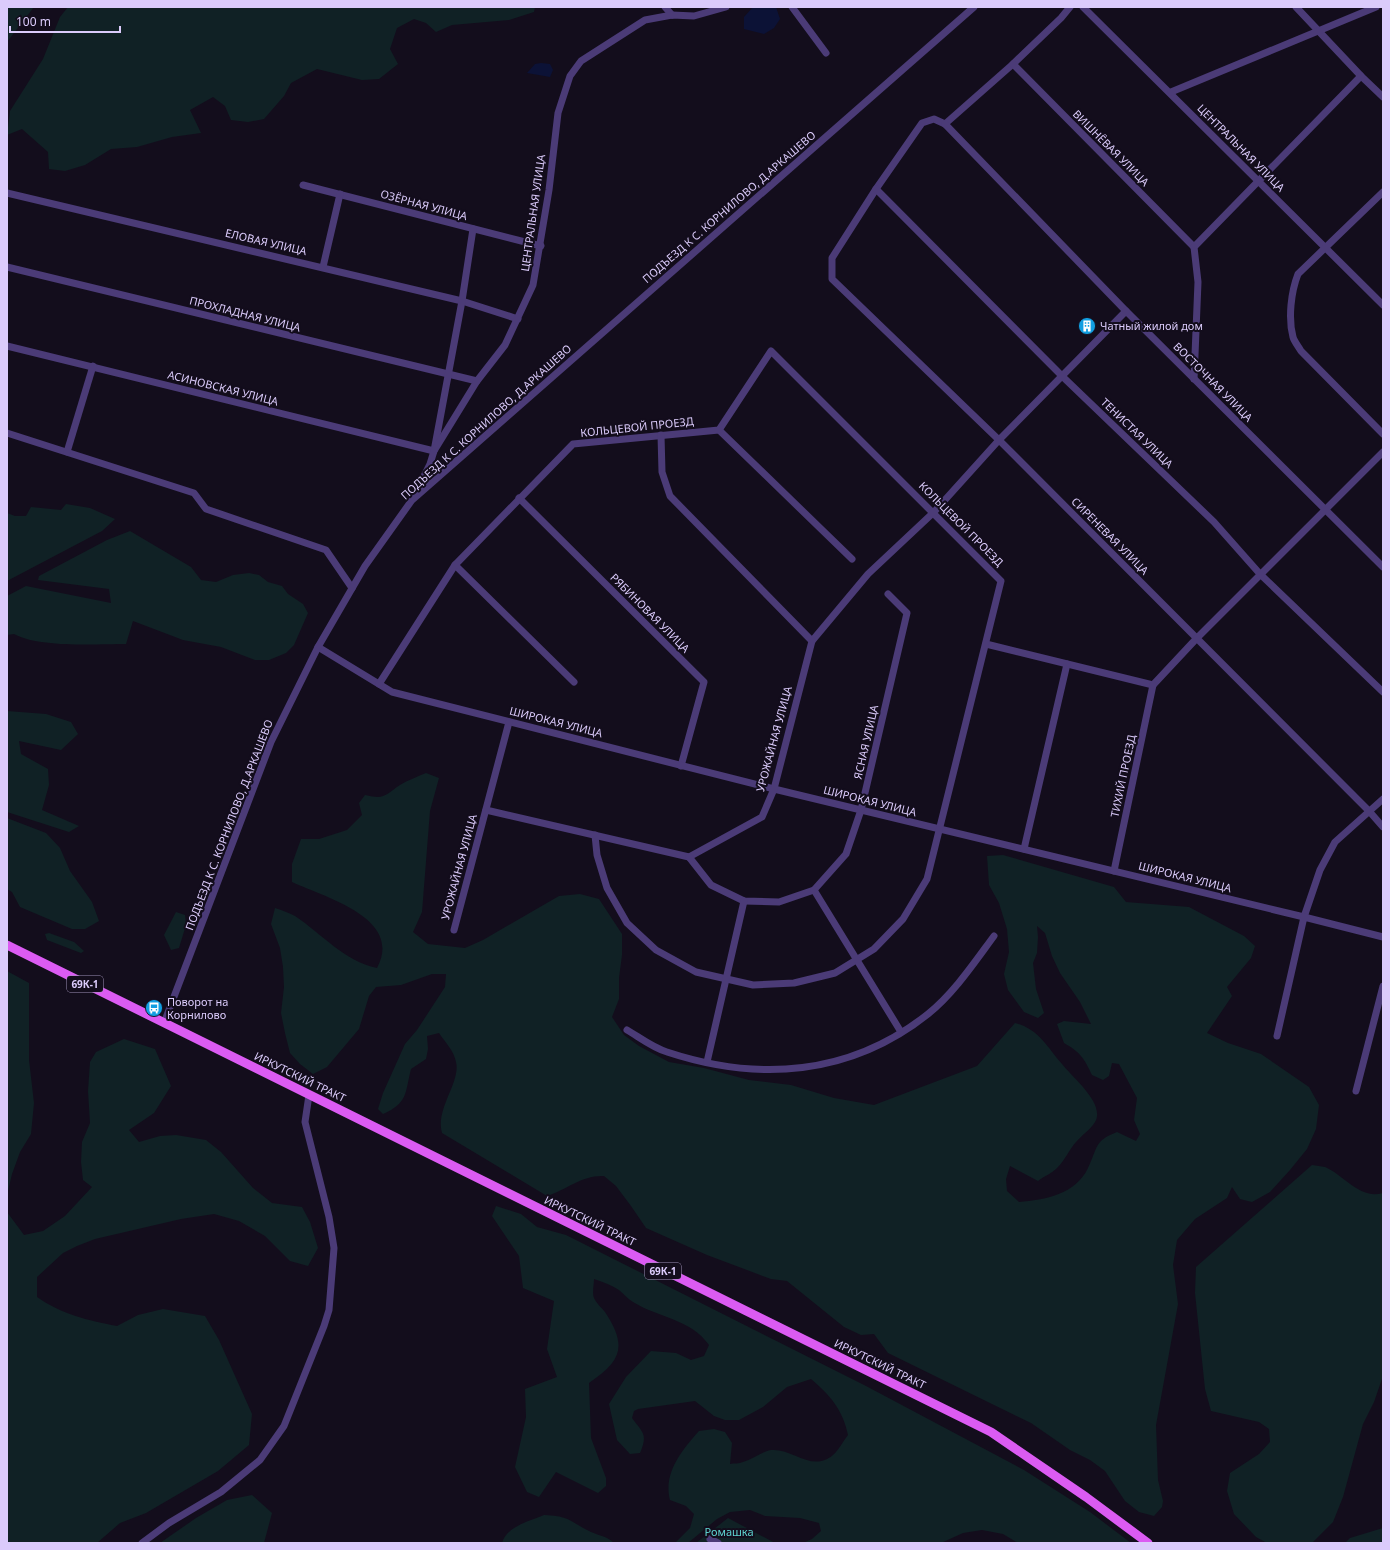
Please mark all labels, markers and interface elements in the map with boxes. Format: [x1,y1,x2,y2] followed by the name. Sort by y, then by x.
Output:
[10,8,120,34] scale bar
[16,13,51,30] text: 100 m
[1194,101,1289,195] street label: ЦЕНТРАЛЬНАЯ УЛИЦА
[1070,106,1153,190] street label: ВИШНЁВАЯ УЛИЦА
[639,127,818,286] street label: ПОДЪЕЗД К С. КОРНИЛОВО, Д.АРКАШЕВО
[517,152,548,272] street label: ЦЕНТРАЛЬНАЯ УЛИЦА
[379,186,470,224] street label: ОЗЁРНАЯ УЛИЦА
[224,225,309,258] street label: ЕЛОВАЯ УЛИЦА
[188,292,303,335] street label: ПРОХЛАДНАЯ УЛИЦА
[1077,316,1097,336] building icon: Чатный жилой дом
[1100,318,1203,333] place label: Чатный жилой дом
[1170,339,1257,425] street label: ВОСТОЧНАЯ УЛИЦА
[397,341,574,502] street label: ПОДЪЕЗД К С. КОРНИЛОВО, Д.АРКАШЕВО
[166,366,281,409] street label: АСИНОВСКАЯ УЛИЦА
[1098,394,1177,472] street label: ТЕНИСТАЯ УЛИЦА
[580,413,694,440] street label: КОЛЬЦЕВОЙ ПРОЕЗД
[916,478,1007,569] street label: КОЛЬЦЕВОЙ ПРОЕЗД
[1068,494,1153,578] street label: СИРЕНЕВАЯ УЛИЦА
[607,570,694,656] street label: РЯБИНОВАЯ УЛИЦА
[752,683,795,793] street label: УРОЖАЙНАЯ УЛИЦА
[850,702,882,781] street label: ЯСНАЯ УЛИЦА
[508,703,605,741] street label: ШИРОКАЯ УЛИЦА
[181,717,276,932] street label: ПОДЪЕЗД К С. КОРНИЛОВО, Д.АРКАШЕВО
[1106,733,1139,819] street label: ТИХИЙ ПРОЕЗД
[822,782,919,820] street label: ШИРОКАЯ УЛИЦА
[437,811,480,921] street label: УРОЖАЙНАЯ УЛИЦА
[1137,858,1234,896] street label: ШИРОКАЯ УЛИЦА
[67,976,103,992] road number: 69К-1
[167,994,228,1022] place label: Поворот на Корнилово
[144,998,164,1018] bus stop icon: Поворот на Корнилово
[252,1048,349,1105] street label: ИРКУТСКИЙ ТРАКТ
[542,1192,639,1249] street label: ИРКУТСКИЙ ТРАКТ
[645,1263,681,1279] road number: 69К-1
[832,1335,929,1392] street label: ИРКУТСКИЙ ТРАКТ
[704,1524,754,1539] park label: Ромашка

